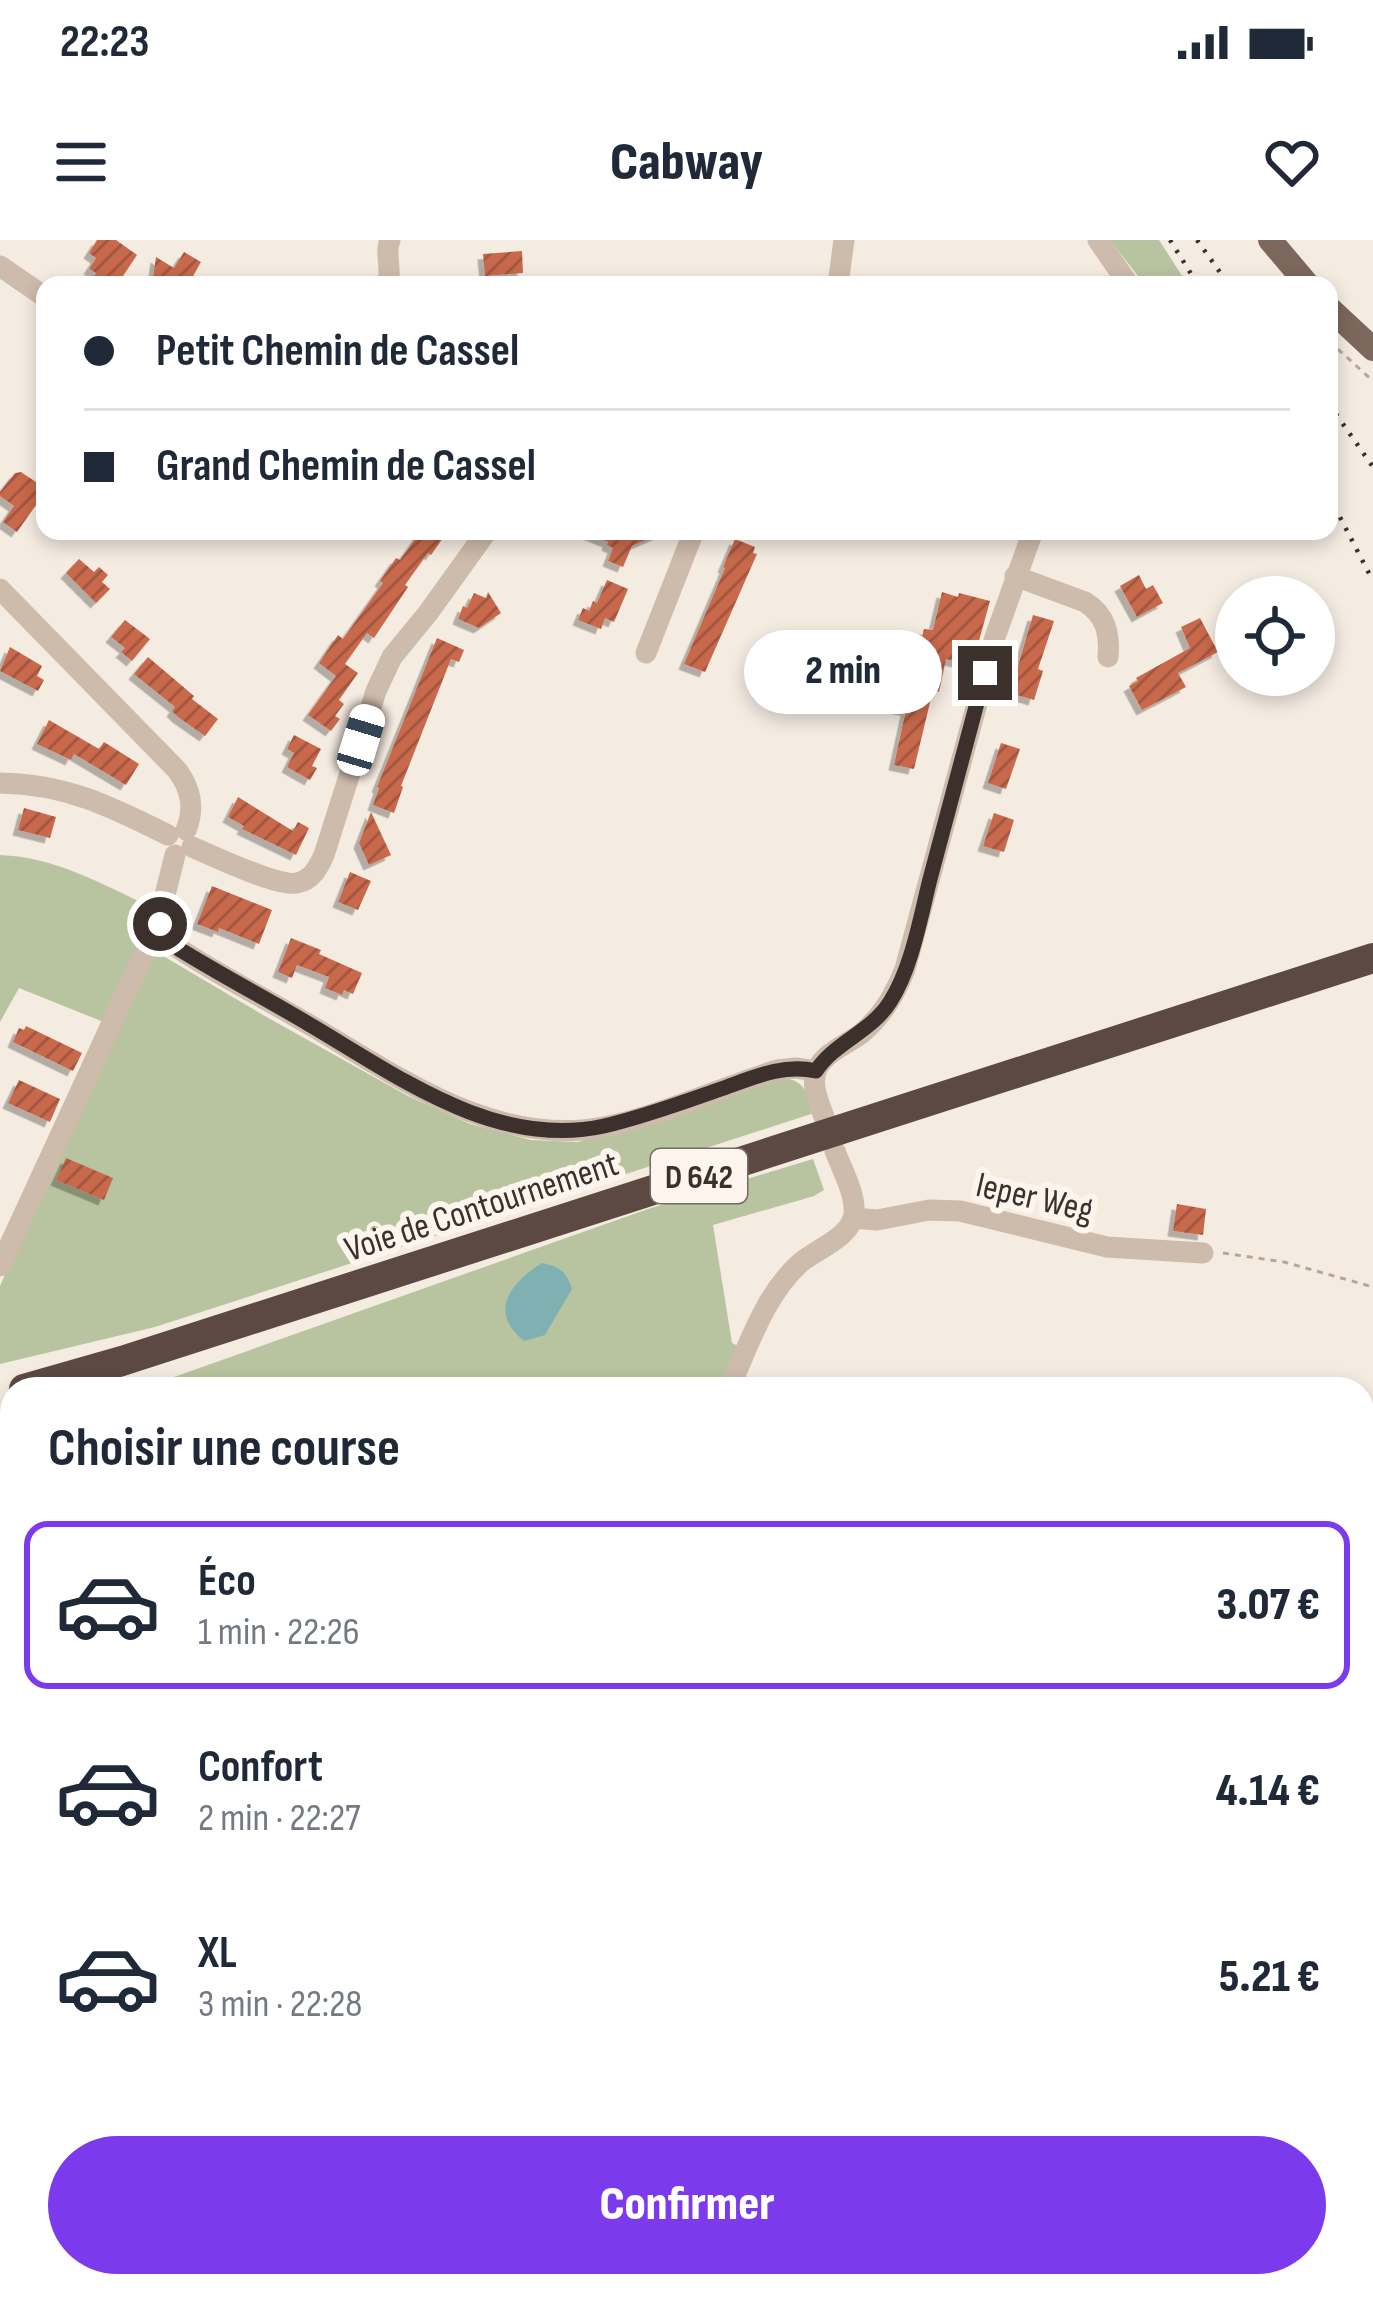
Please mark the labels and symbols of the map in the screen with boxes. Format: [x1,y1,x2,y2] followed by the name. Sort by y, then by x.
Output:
[745,631,943,715] callout: 2 min
[958,646,1012,700] route end
[333,700,389,780] car
[133,897,187,951] route start
[340,1143,624,1272] street label: Voie de Contournement
[651,1149,747,1203] road number: D 642
[972,1164,1097,1233] street label: Ieper Weg

